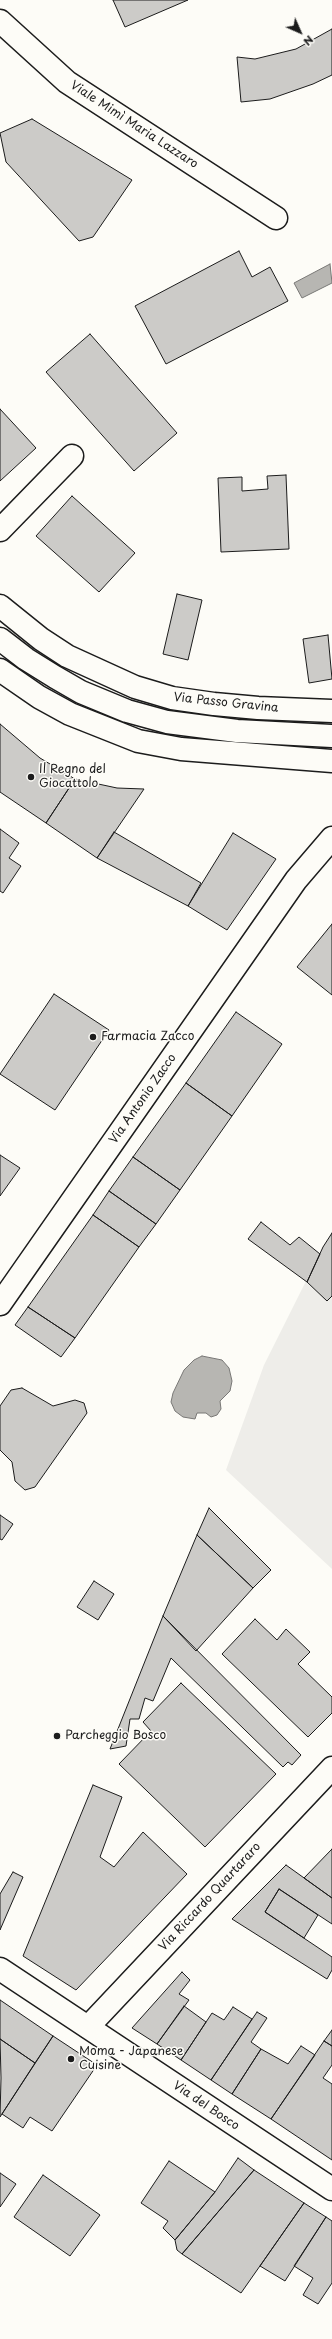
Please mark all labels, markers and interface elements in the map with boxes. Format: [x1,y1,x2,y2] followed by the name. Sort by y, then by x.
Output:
[280,12,320,52] north arrow
[300,32,318,50] text: N
[67,78,201,172] street label: Viale Mimì Maria Lazzaro
[173,690,279,716] street label: Via Passo Gravina
[39,763,106,791] place label: Il Regno del Giocattolo
[26,772,36,782] marker: Il Regno del Giocattolo
[101,1030,194,1044] place label: Farmacia Zacco
[88,1032,98,1042] marker: Farmacia Zacco
[107,1051,179,1147] street label: Via Antonio Zacco
[65,1729,166,1743] place label: Parcheggio Bosco
[52,1731,62,1741] marker: Parcheggio Bosco
[156,1840,264,1954] street label: Via Riccardo Quartararo
[79,2045,183,2073] place label: Moma - Japanese Cuisine
[66,2054,76,2064] marker: Moma - Japanese Cuisine
[170,2079,242,2133] street label: Via del Bosco

